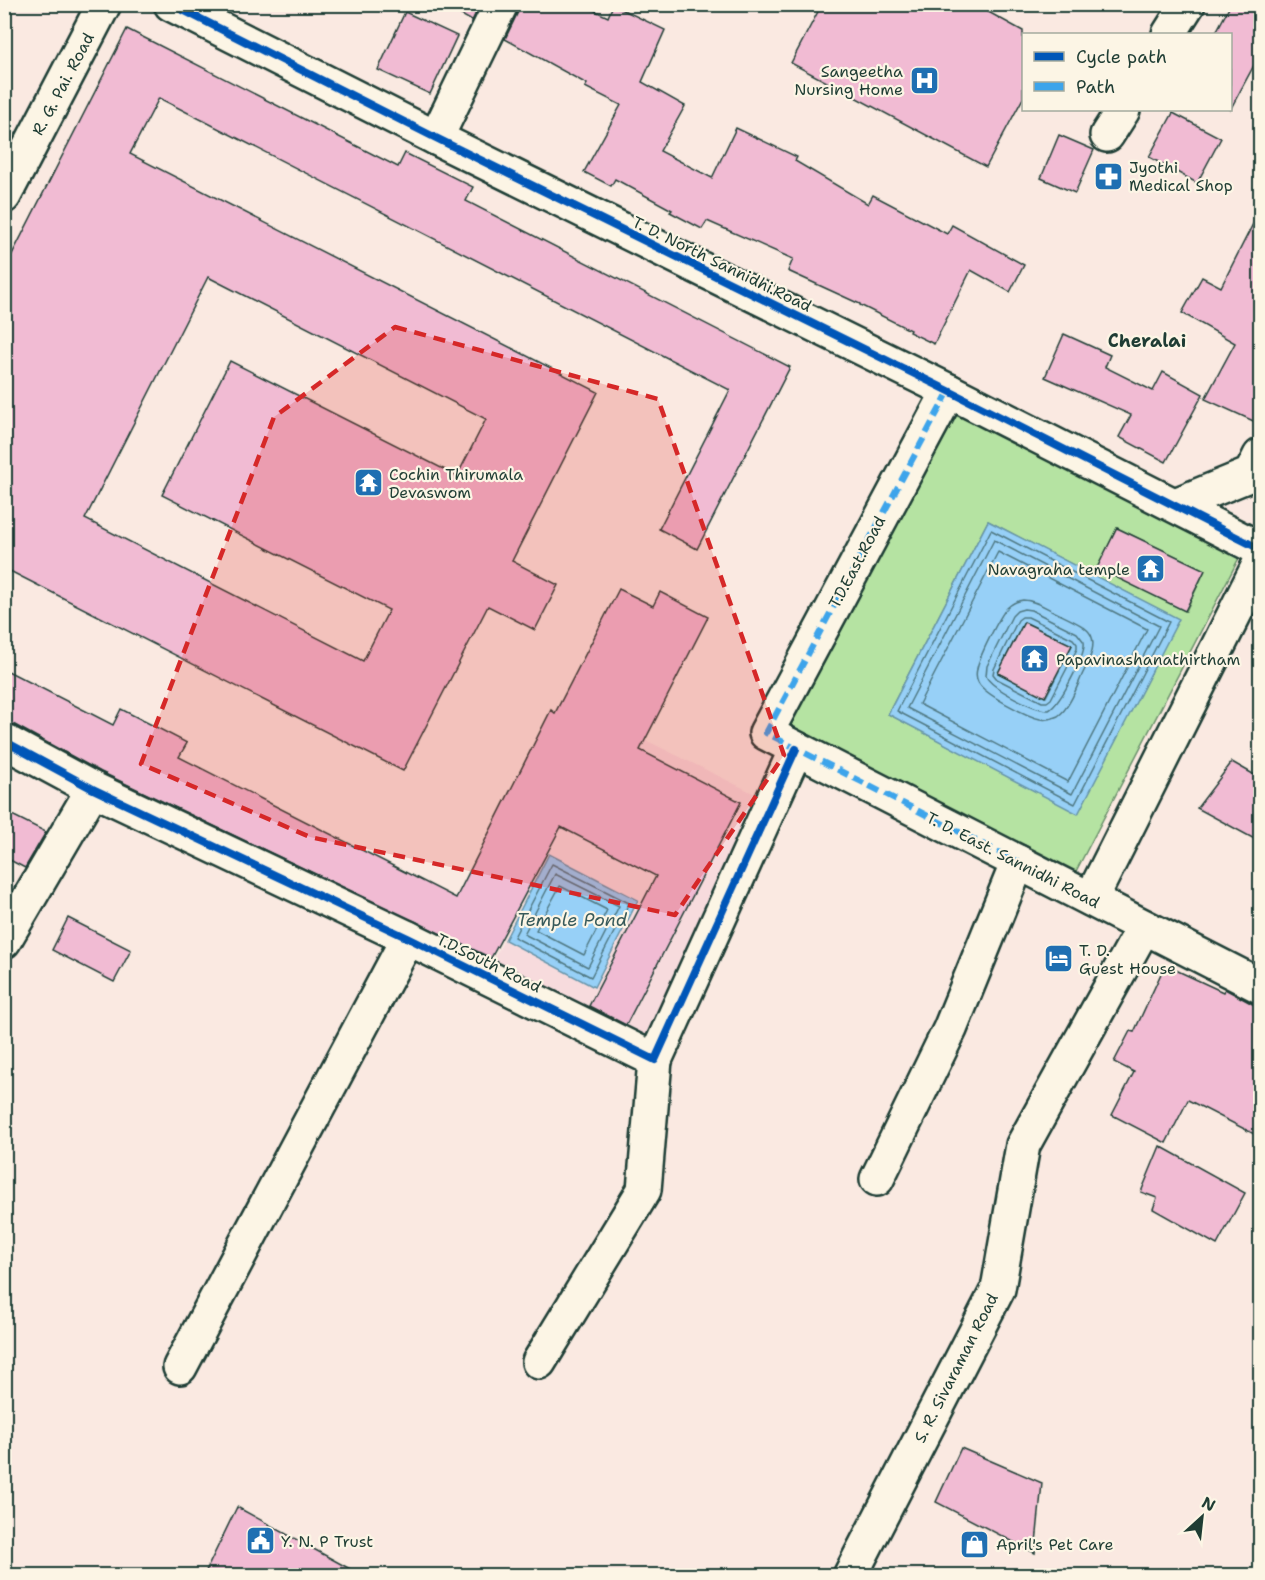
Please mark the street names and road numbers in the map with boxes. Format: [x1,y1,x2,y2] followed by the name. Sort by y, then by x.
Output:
[27,29,99,139] street label: R. G. Pai. Road
[629,211,815,317] street label: T. D. North Sannidhi.Road
[824,512,890,612] street label: T.D.East.Road
[923,807,1103,913] street label: T. D. East. Sannidhi Road
[433,929,545,997] street label: T.D.South Road
[909,1290,1003,1446] street label: S. R. Sivaraman Road

